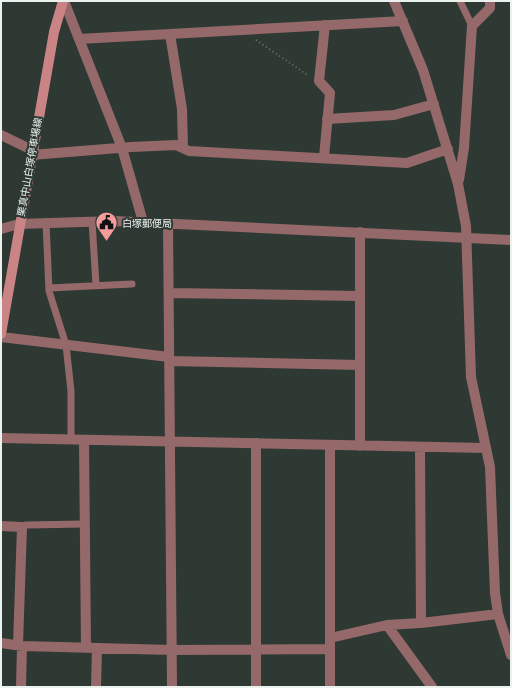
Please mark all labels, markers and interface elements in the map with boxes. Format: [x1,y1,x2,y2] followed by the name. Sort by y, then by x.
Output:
[13,117,45,217] street label: 栗真中山白塚停車場線
[93,210,119,243] public building icon: 白塚郵便局
[122,216,172,230] place label: 白塚郵便局

